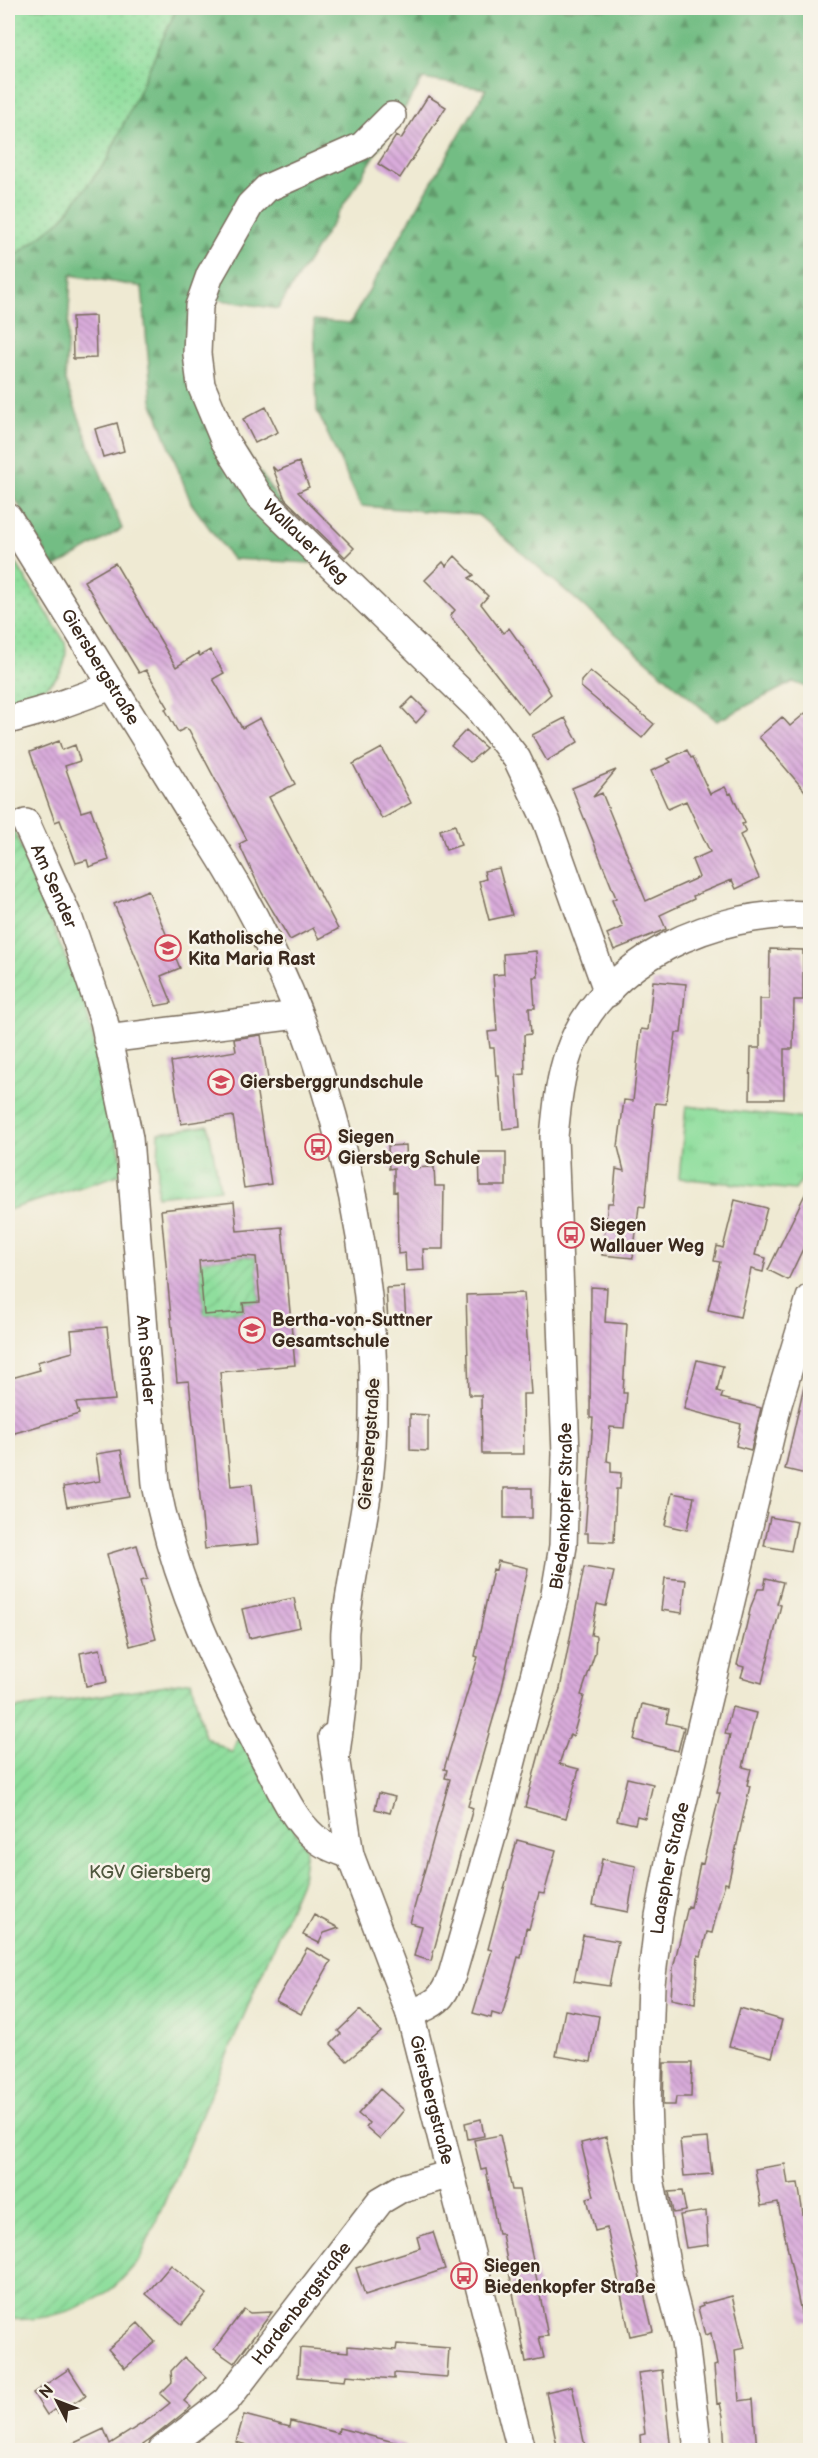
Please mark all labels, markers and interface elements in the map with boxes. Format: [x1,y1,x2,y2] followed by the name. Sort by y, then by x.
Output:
[258,495,353,588] street label: Wallauer Weg
[56,605,144,729] street label: Giersbergstraße
[26,841,81,931] street label: Am Sender
[188,928,315,970] place label: Katholische Kita Maria Rast
[153,933,183,963] school or university icon: Katholische Kita Maria Rast
[206,1067,236,1097] school or university icon: Giersberggrundschule
[240,1072,423,1093] place label: Giersberggrundschule
[338,1127,480,1169] place label: Siegen Giersberg Schule
[303,1132,333,1162] bus stop icon: Siegen Giersberg Schule
[590,1215,704,1257] place label: Siegen Wallauer Weg
[556,1220,586,1250] bus stop icon: Siegen Wallauer Weg
[272,1310,433,1352] place label: Bertha-von-Suttner Gesamtschule
[132,1314,160,1406] street label: Am Sender
[237,1315,267,1345] school or university icon: Bertha-von-Suttner Gesamtschule
[354,1377,385,1511] street label: Giersbergstraße
[546,1422,577,1591] street label: Biedenkopfer Straße
[647,1800,694,1936] street label: Laaspher Straße
[89,1862,211,1883] park label: KGV Giersberg
[405,2033,458,2167] street label: Giersbergstraße
[248,2238,356,2369] street label: Hardenbergstraße
[484,2256,656,2298] place label: Siegen Biedenkopfer Straße
[449,2261,479,2291] bus stop icon: Siegen Biedenkopfer Straße
[27,2371,87,2431] north arrow
[36,2381,58,2403] text: N

